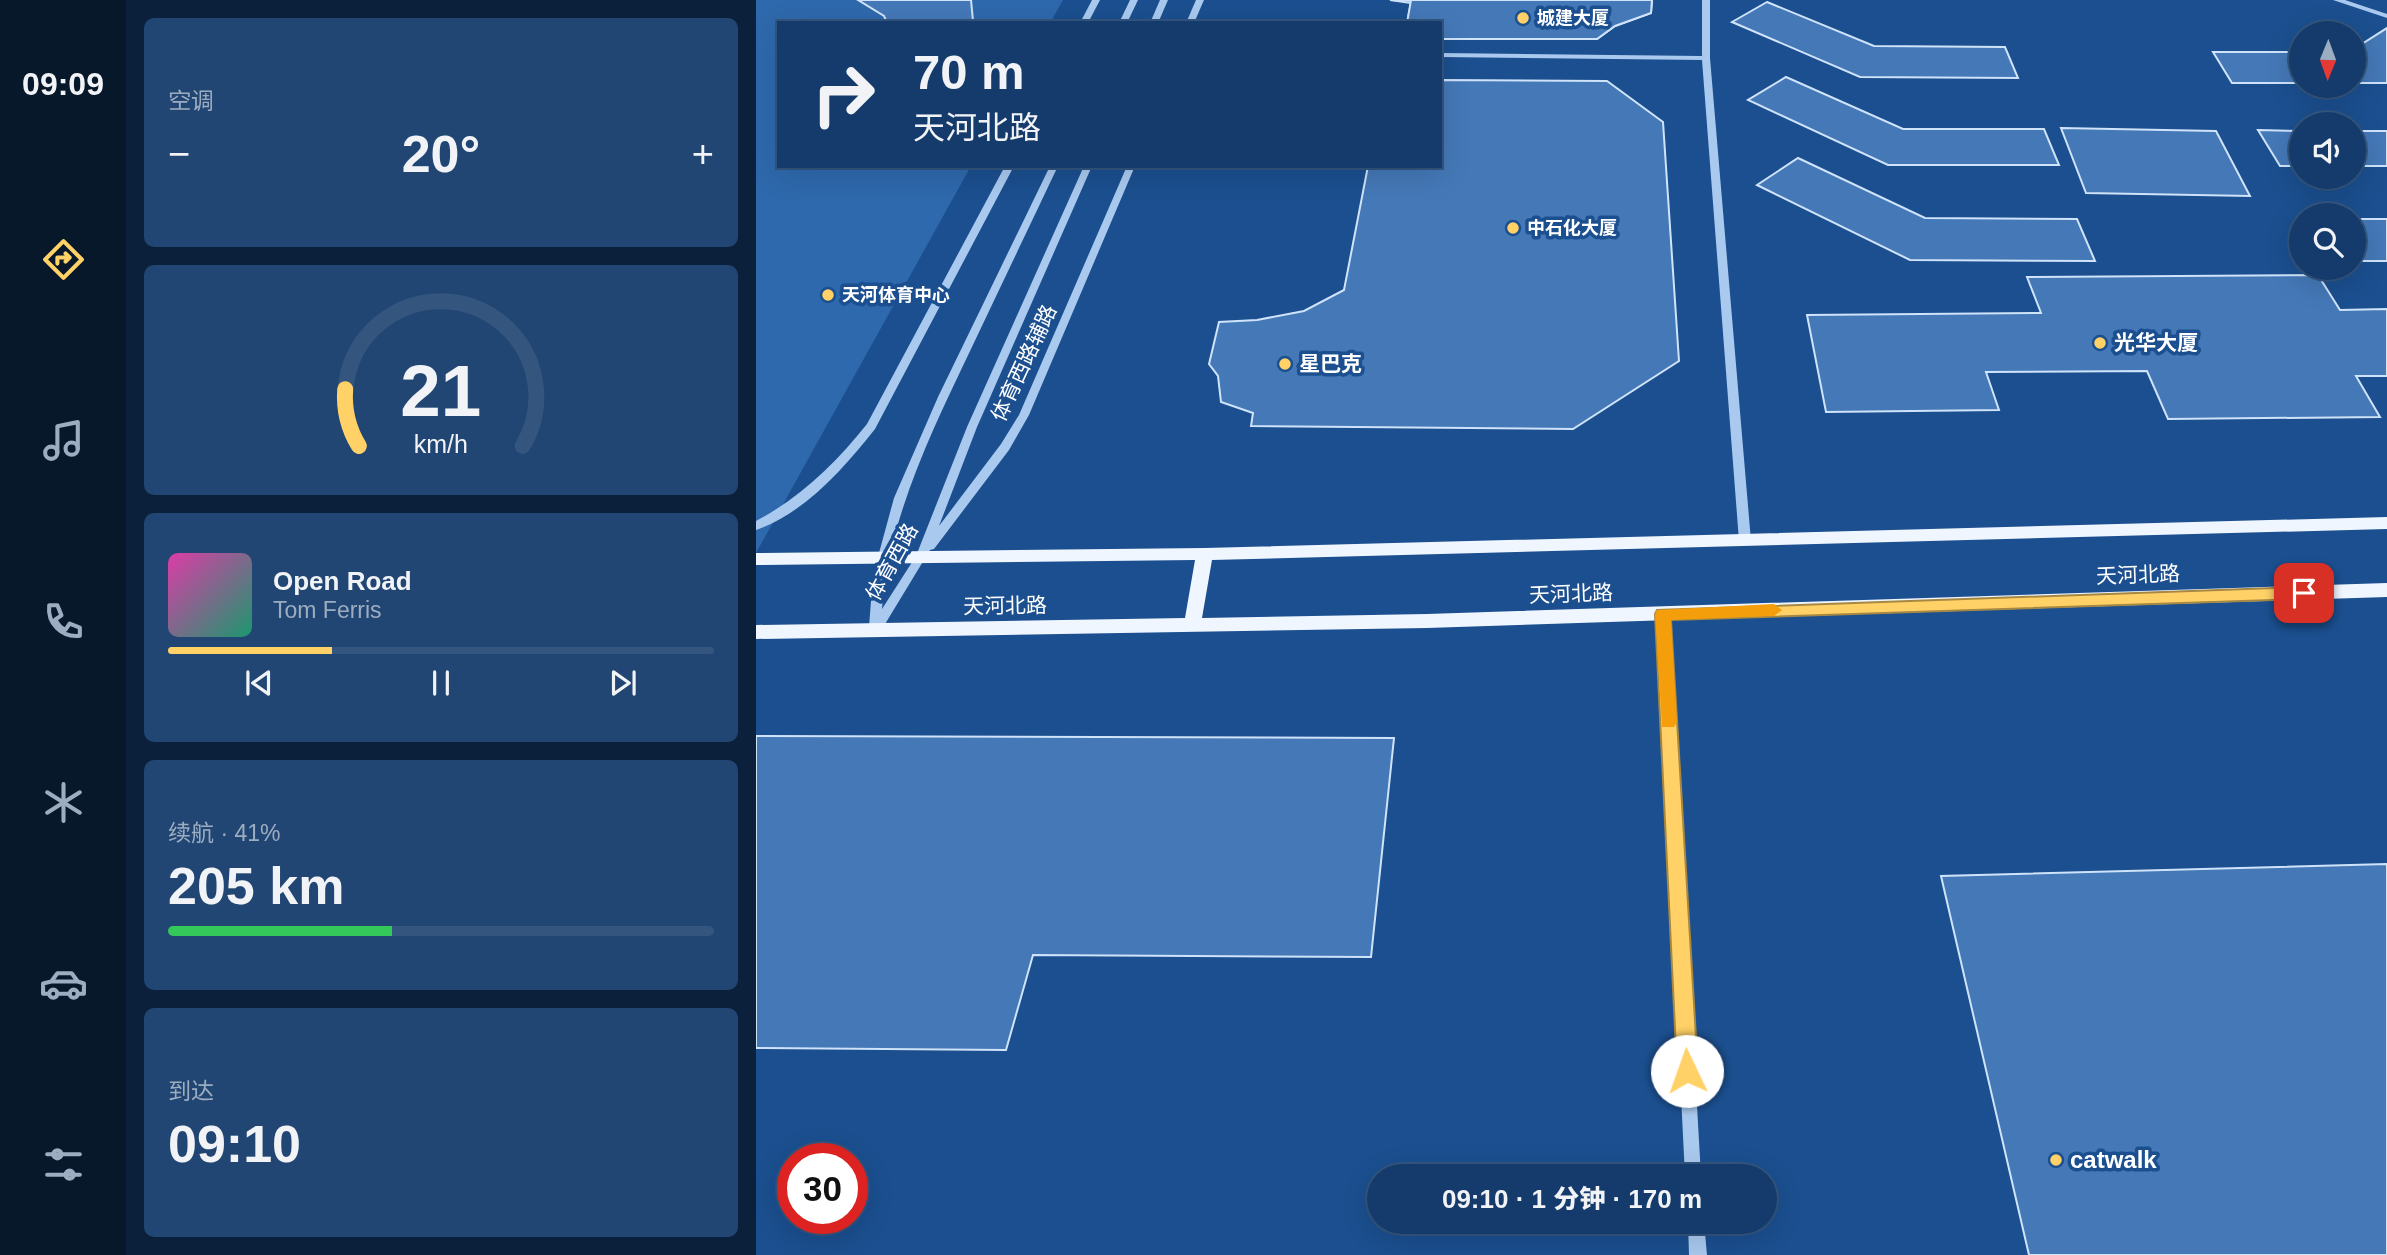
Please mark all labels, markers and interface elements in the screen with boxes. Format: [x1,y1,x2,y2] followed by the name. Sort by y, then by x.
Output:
[1537,8,1609,28] place label: 城建大厦
[1515,10,1531,26] marker: 城建大厦
[2289,21,2366,98] north arrow
[2289,21,2366,280] map controls
[913,45,1025,99] text: 70 m
[798,49,889,140] icon: right
[22,66,104,102] text: 09:09
[168,88,214,114] text: 空调
[913,110,1041,146] text: 天河北路
[2289,112,2366,189] button: sound
[402,125,480,183] text: 20°
[168,133,190,175] text: −
[692,133,714,175] text: +
[2289,203,2366,280] button: search
[1527,218,1617,238] place label: 中石化大厦
[1505,220,1521,236] marker: 中石化大厦
[39,235,88,284] icon: directions
[842,285,950,305] place label: 天河体育中心
[820,287,836,303] marker: 天河体育中心
[986,301,1061,425] street label: 体育西路辅路
[2114,331,2198,354] place label: 光华大厦
[2092,335,2108,351] marker: 光华大厦
[401,351,481,432] text: 21
[1299,352,1362,375] place label: 星巴克
[1277,356,1293,372] marker: 星巴克
[39,416,88,465] icon: music
[414,430,468,458] text: km/h
[861,519,922,604] street label: 体育西路
[2096,562,2180,587] street label: 天河北路
[2274,563,2334,623] pin
[273,566,412,596] text: Open Road
[2285,574,2323,612] icon: arrive
[1529,581,1613,606] street label: 天河北路
[963,593,1047,618] street label: 天河北路
[39,597,88,646] icon: phone
[273,597,382,623] text: Tom Ferris
[240,664,278,702] icon: previous
[422,664,460,702] icon: pause
[604,664,642,702] icon: next
[39,778,88,827] icon: climate
[168,820,280,846] text: 续航 · 41%
[168,857,344,915] text: 205 km
[39,959,88,1008] icon: car
[1650,1034,1724,1108] position arrow
[168,1078,214,1104] text: 到达
[168,1115,301,1173] text: 09:10
[39,1140,88,1189] icon: filters
[777,1143,868,1234] speed limit sign: 30
[2070,1146,2157,1173] place label: catwalk
[2048,1152,2064,1168] marker: catwalk
[1442,1184,1702,1214] text: 09:10 · 1 分钟 · 170 m

